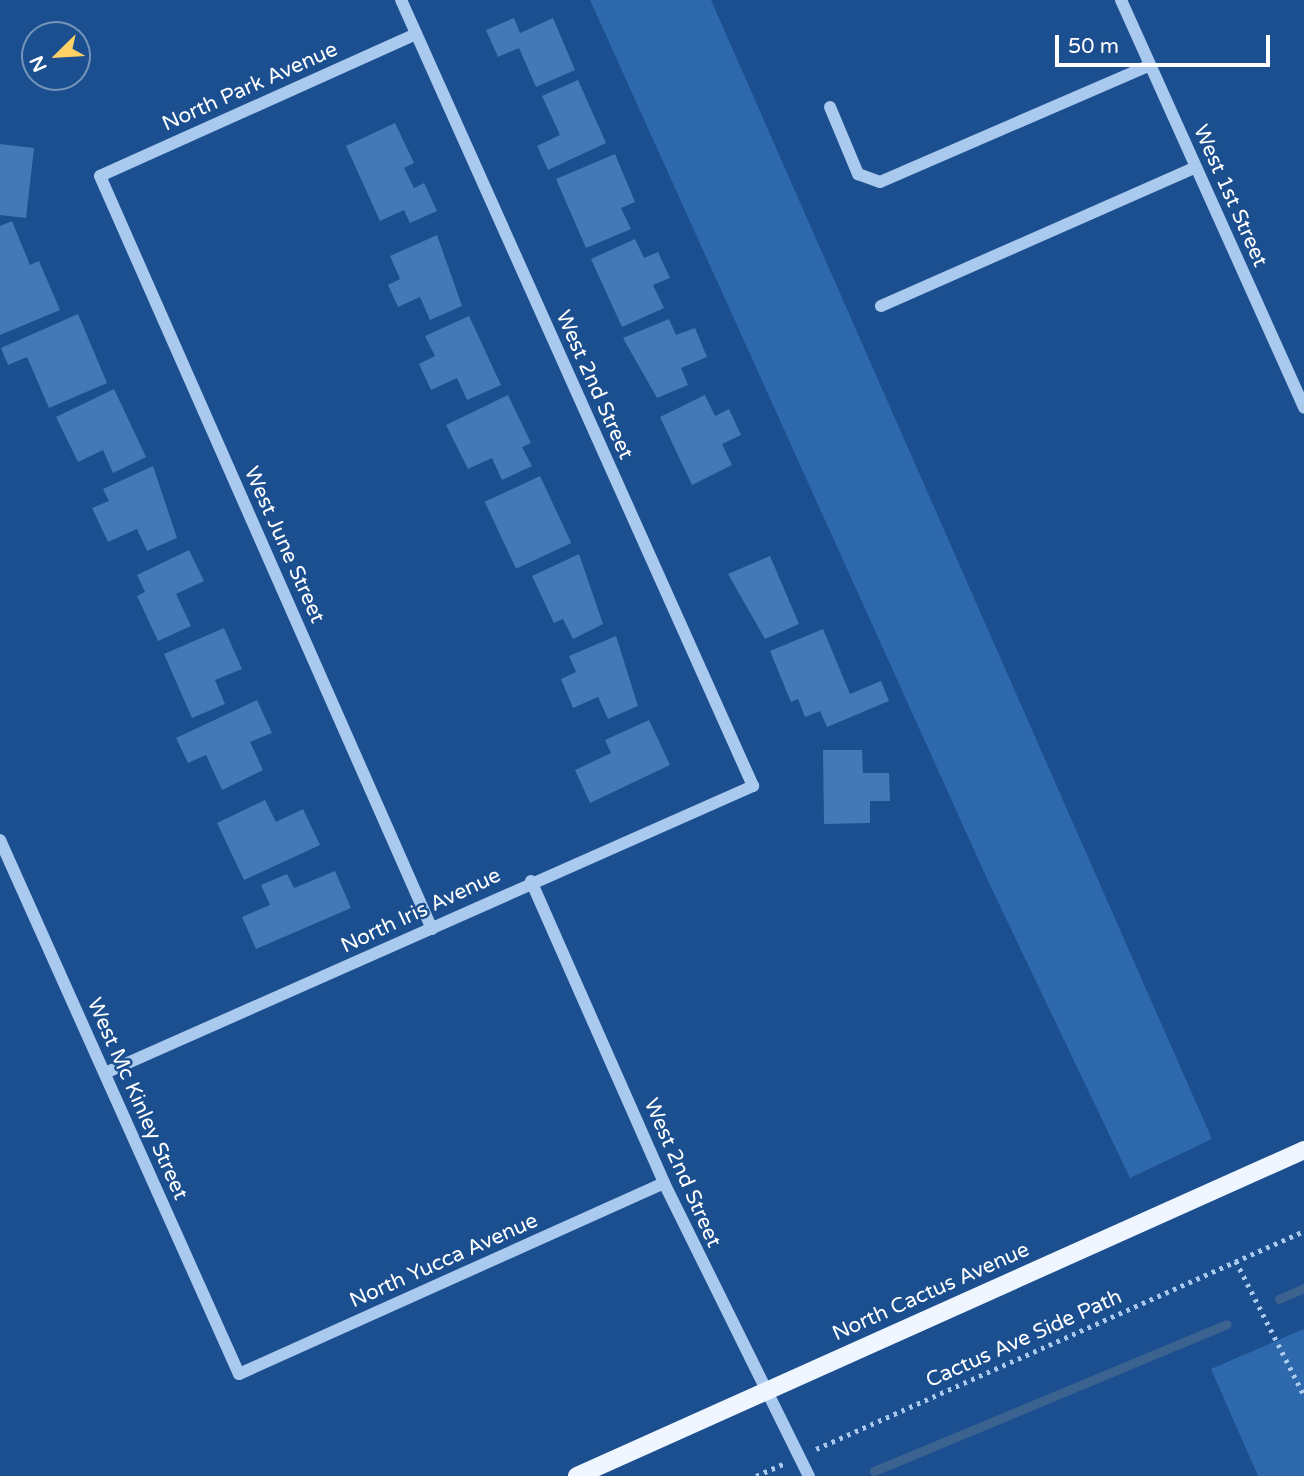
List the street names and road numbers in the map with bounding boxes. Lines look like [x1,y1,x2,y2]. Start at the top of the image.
street label: North Park Avenue [158,37,342,137]
street label: West 1st Street [1188,121,1272,271]
street label: West 2nd Street [550,307,638,463]
street label: West June Street [238,463,330,627]
street label: North Iris Avenue [337,863,505,959]
street label: West Mc Kinley Street [81,994,193,1204]
street label: West 2nd Street [638,1095,726,1251]
street label: North Yucca Avenue [346,1208,542,1314]
street label: North Cactus Avenue [829,1237,1033,1347]
street label: Cactus Ave Side Path [922,1284,1126,1394]

